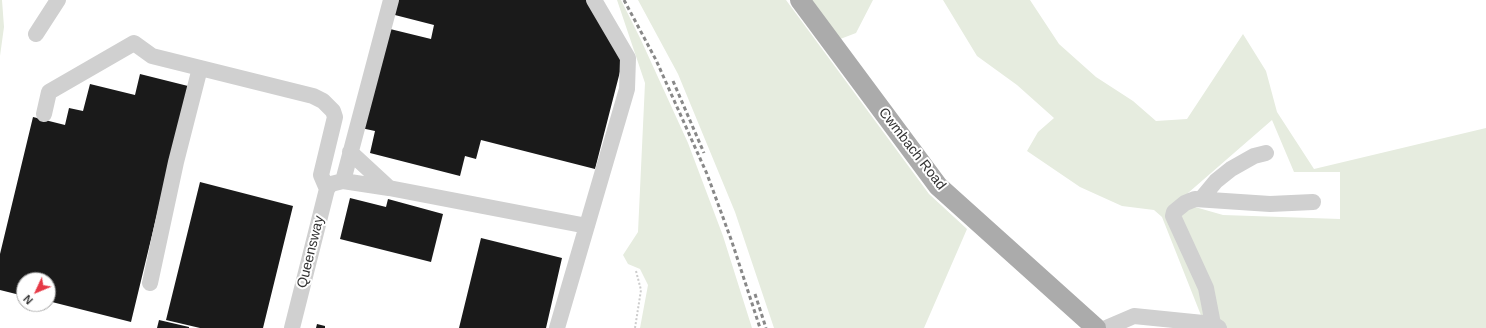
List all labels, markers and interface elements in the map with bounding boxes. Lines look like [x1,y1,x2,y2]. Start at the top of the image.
street label: Cwmbach Road [875,105,949,193]
street label: Queensway [294,214,328,290]
north arrow [16,272,56,312]
text: N [21,293,35,307]

